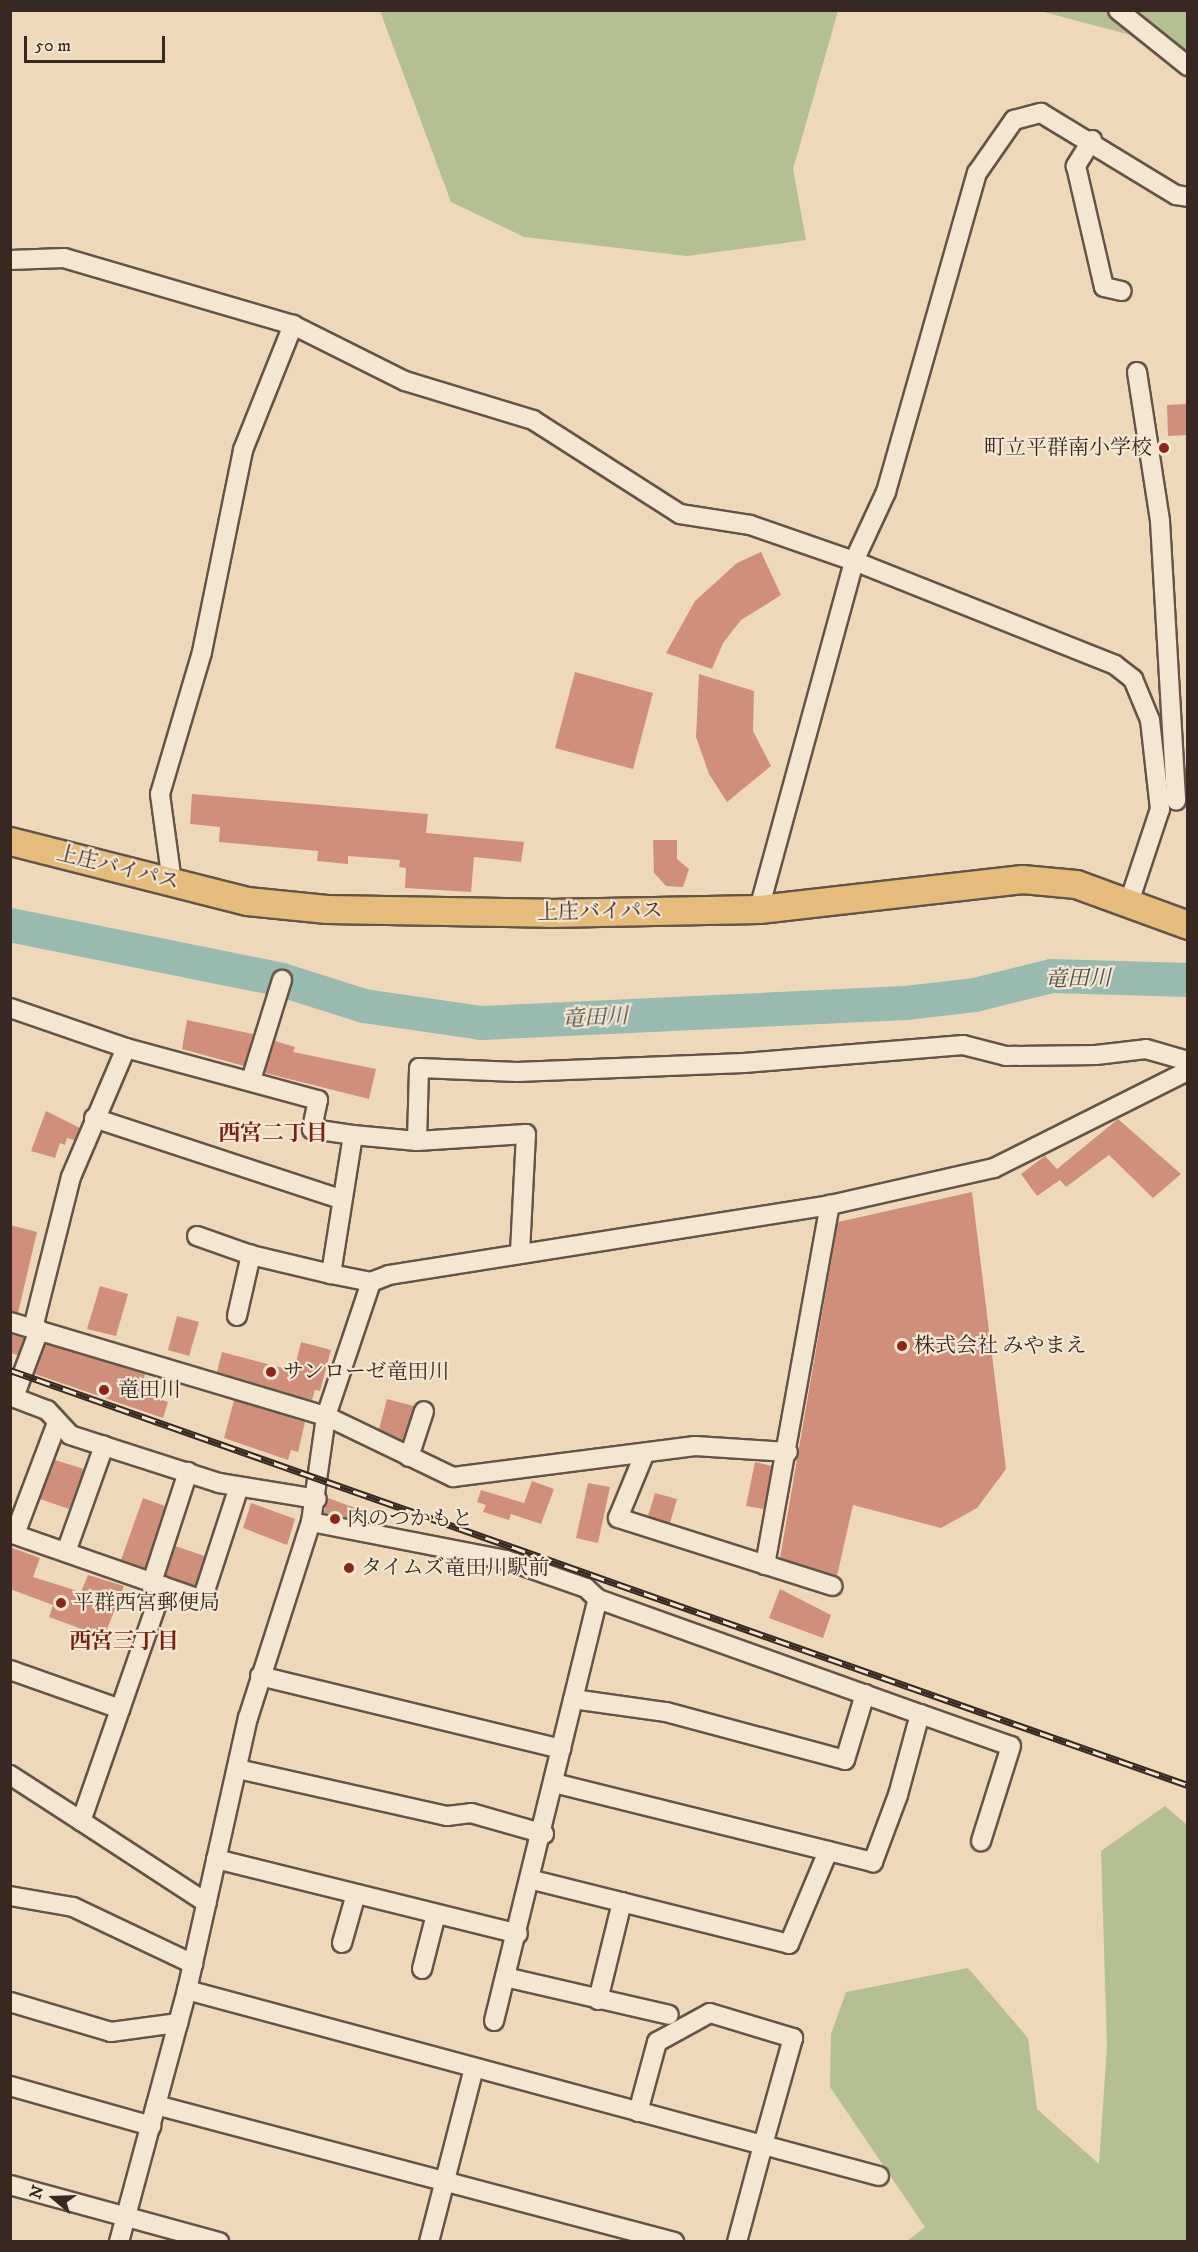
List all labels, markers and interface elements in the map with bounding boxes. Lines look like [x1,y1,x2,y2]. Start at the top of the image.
scale bar [27,24,168,62]
text: 50 m [35,35,71,57]
place label: 町立平群南小学校 [984,435,1152,461]
marker: 町立平群南小学校 [1157,441,1171,455]
street label: 上庄バイパス [54,841,182,895]
street label: 上庄バイパス [537,898,663,926]
water label: 竜田川 [1045,965,1111,993]
water label: 竜田川 [561,1003,629,1033]
district label: 西宮二丁目 [218,1121,328,1147]
place label: 株式会社 みやまえ [914,1333,1087,1359]
marker: 株式会社 みやまえ [895,1339,909,1353]
place label: サンローゼ竜田川 [283,1359,451,1385]
marker: サンローゼ竜田川 [264,1365,278,1379]
place label: 竜田川 [118,1377,181,1403]
marker: 竜田川 [95,1381,113,1399]
place label: 肉のつかもと [347,1506,473,1532]
marker: 肉のつかもと [328,1512,342,1526]
place label: タイムズ竜田川駅前 [361,1555,550,1581]
marker: タイムズ竜田川駅前 [342,1561,356,1575]
place label: 平群西宮郵便局 [73,1590,220,1616]
marker: 平群西宮郵便局 [54,1596,68,1610]
district label: 西宮三丁目 [69,1629,179,1655]
north arrow [24,2168,84,2228]
text: N [25,2183,49,2202]

